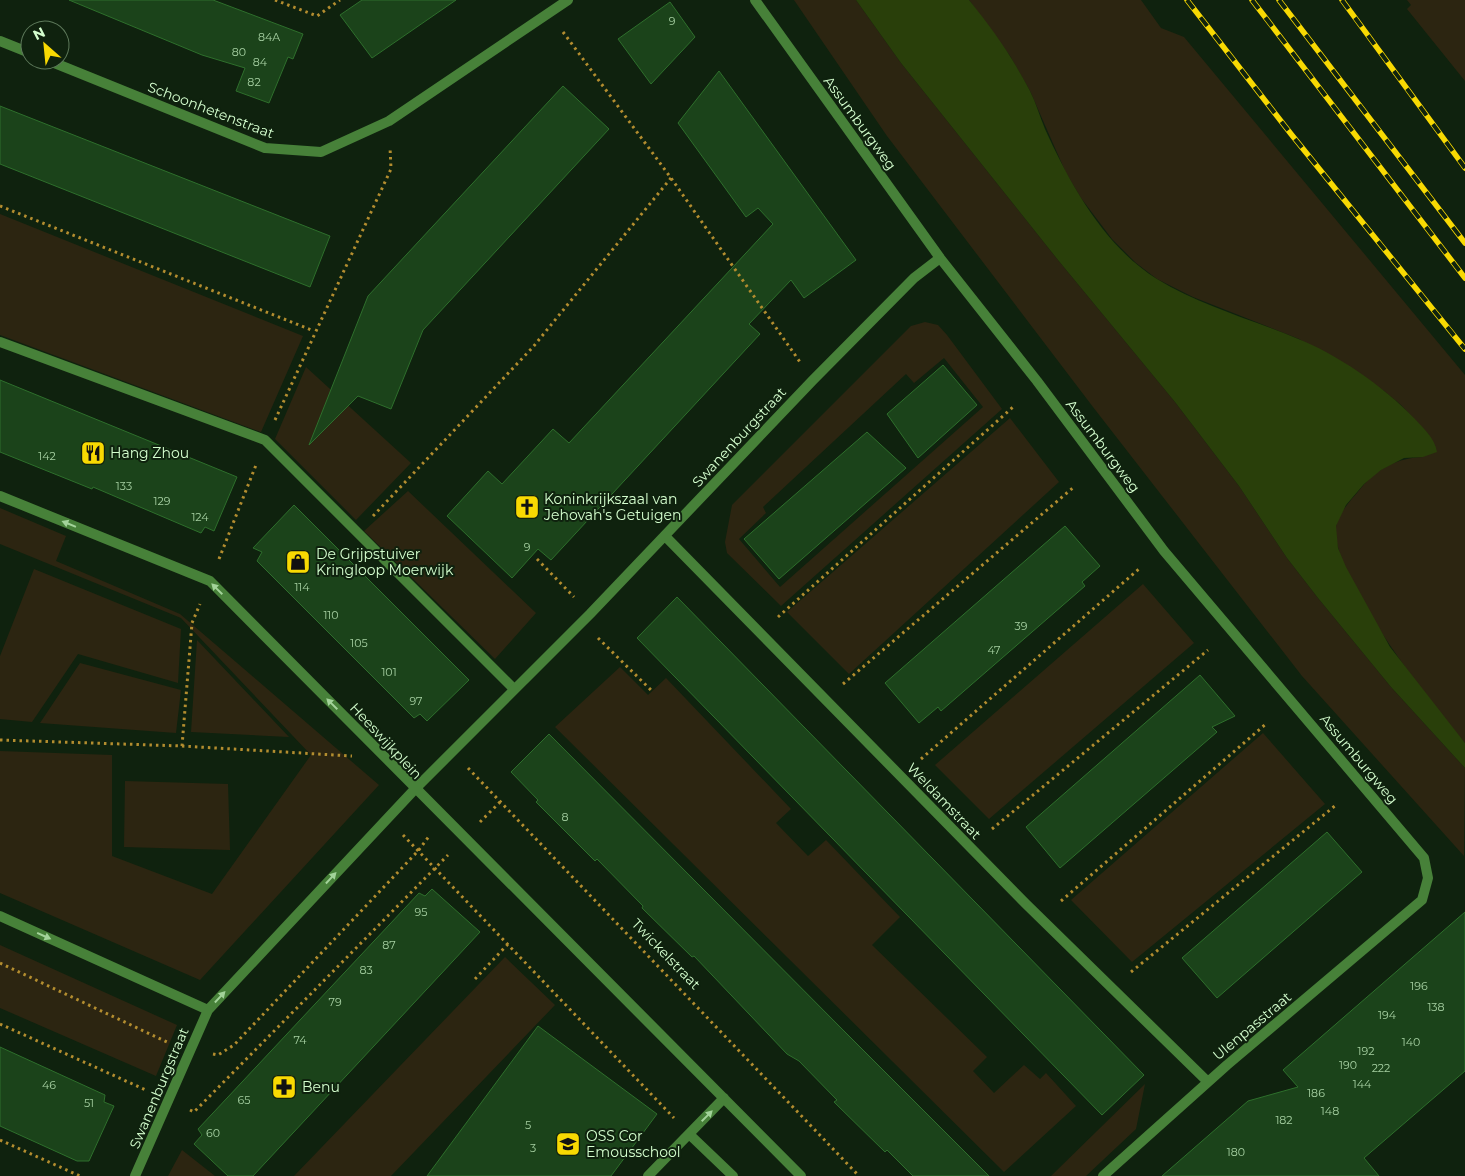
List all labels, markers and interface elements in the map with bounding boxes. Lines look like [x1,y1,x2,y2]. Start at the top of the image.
house number: 9 [669,14,676,28]
north arrow [20,20,70,70]
text: N [30,23,48,44]
house number: 84A [258,30,280,44]
house number: 80 [232,45,246,59]
house number: 84 [253,55,268,69]
street label: Assumburgweg [820,72,900,174]
house number: 82 [247,75,261,89]
street label: Schoonhetenstraat [145,78,277,143]
street label: Swanenburgstraat [688,383,790,491]
street label: Assumburgweg [1062,396,1144,496]
restaurant icon: Hang Zhou [80,440,106,466]
place label: Hang Zhou [110,444,189,462]
house number: 142 [38,449,56,463]
house number: 133 [116,479,132,493]
place label: Koninkrijkszaal van Jehovah's Getuigen [543,490,682,524]
house number: 129 [154,494,171,508]
church icon: Koninkrijkszaal van Jehovah's Getuigen [514,494,540,520]
house number: 124 [191,510,209,524]
one-way arrow [61,520,76,528]
house number: 9 [524,540,531,554]
place label: De Grijpstuiver Kringloop Moerwijk [316,545,454,579]
shop icon: De Grijpstuiver Kringloop Moerwijk [285,549,311,575]
house number: 114 [294,580,310,594]
one-way arrow [212,583,224,595]
house number: 110 [323,608,339,622]
house number: 39 [1015,619,1028,633]
house number: 105 [350,636,368,650]
house number: 47 [987,643,1001,657]
house number: 101 [381,665,397,679]
house number: 97 [409,694,423,708]
one-way arrow [326,698,338,710]
street label: Heeswijkplein [346,699,426,783]
street label: Assumburgweg [1316,710,1402,808]
street label: Weldamstraat [903,759,985,843]
house number: 8 [561,810,569,824]
one-way arrow [325,873,337,885]
house number: 95 [415,905,427,919]
street label: Twickelstraat [628,915,704,993]
one-way arrow [37,933,51,941]
house number: 87 [382,938,396,952]
house number: 83 [359,963,373,977]
house number: 196 [1410,979,1428,993]
street label: Ulenpasstraat [1209,988,1295,1064]
one-way arrow [214,992,226,1004]
house number: 79 [328,995,342,1009]
house number: 138 [1427,1000,1445,1014]
house number: 194 [1378,1008,1397,1022]
street label: Swanenburgstraat [125,1024,193,1151]
house number: 74 [293,1033,307,1047]
house number: 140 [1402,1035,1420,1049]
house number: 192 [1358,1044,1374,1058]
house number: 190 [1339,1058,1357,1072]
house number: 222 [1372,1061,1390,1075]
pharmacy icon: Benu [271,1074,297,1100]
house number: 144 [1353,1077,1372,1091]
house number: 46 [42,1078,56,1092]
place label: Benu [302,1078,340,1096]
house number: 186 [1307,1086,1325,1100]
house number: 65 [238,1093,250,1107]
house number: 51 [84,1096,94,1110]
house number: 148 [1321,1104,1339,1118]
one-way arrow [700,1111,712,1123]
house number: 182 [1275,1113,1293,1127]
house number: 5 [525,1118,531,1132]
house number: 60 [206,1126,220,1140]
place label: OSS Cor Emousschool [586,1127,681,1161]
school or university icon: OSS Cor Emousschool [555,1131,581,1157]
house number: 3 [530,1141,536,1155]
house number: 180 [1227,1145,1245,1159]

